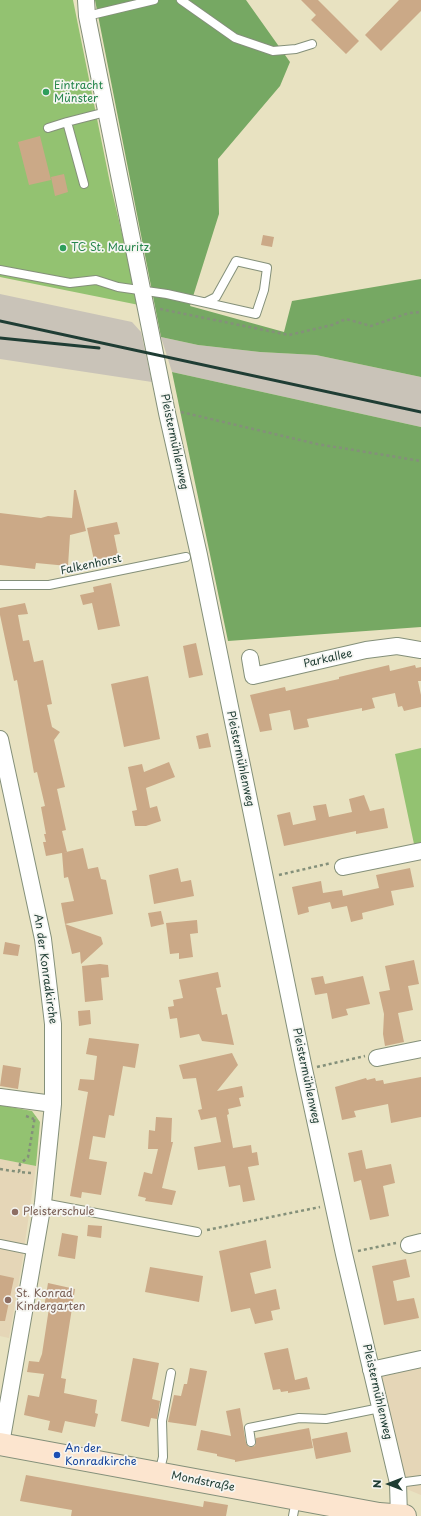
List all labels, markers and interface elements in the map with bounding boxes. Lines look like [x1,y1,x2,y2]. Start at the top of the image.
place label: Eintracht Münster [54,79,103,105]
marker: Eintracht Münster [41,87,51,97]
place label: TC St. Mauritz [71,241,149,255]
marker: TC St. Mauritz [58,243,68,253]
street label: Pleistermühlenweg [157,393,191,491]
street label: Falkenhorst [59,552,123,578]
street label: Parkallee [302,647,354,671]
street label: Pleistermühlenweg [223,710,257,808]
street label: An der Konradkirche [31,913,59,1025]
street label: Pleistermühlenweg [289,1027,323,1125]
place label: Pleisterschule [23,1205,94,1219]
marker: Pleisterschule [10,1207,20,1217]
place label: St. Konrad Kindergarten [16,1287,85,1313]
marker: St. Konrad Kindergarten [3,1295,13,1305]
street label: Pleistermühlenweg [360,1343,394,1441]
place label: An der Konradkirche [65,1442,137,1468]
marker: An der Konradkirche [52,1450,62,1460]
north arrow [369,1464,409,1504]
street label: Mondstraße [170,1469,236,1495]
text: N [368,1480,385,1488]

